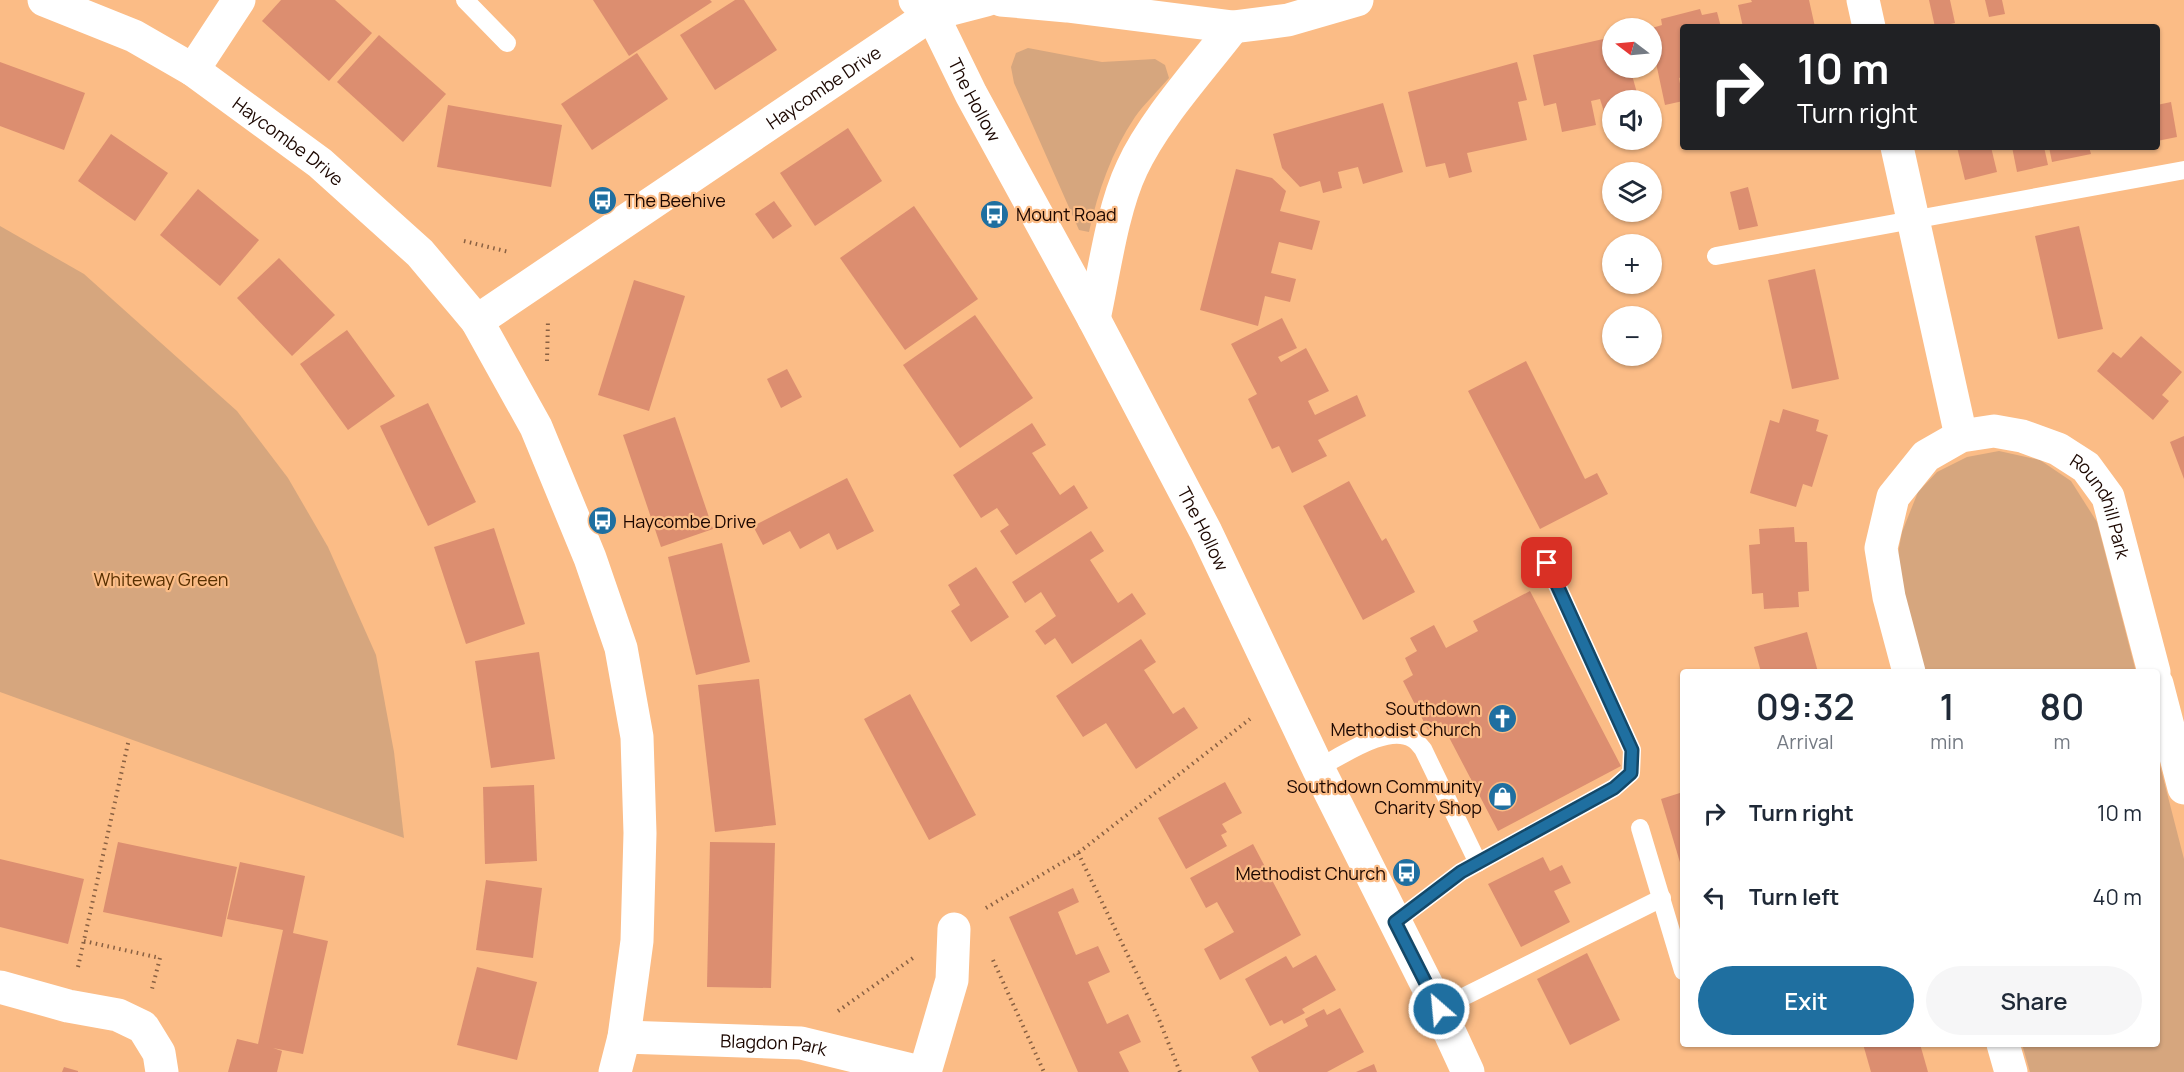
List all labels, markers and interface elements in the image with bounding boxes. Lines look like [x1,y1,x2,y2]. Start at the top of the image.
north arrow [1602,18,1662,78]
map controls [1602,18,1662,366]
text: 10 m [1797,39,1889,97]
street label: Haycombe Drive [761,40,886,134]
icon: right [1698,48,1776,126]
street label: The Hollow [943,54,1007,146]
button: sound [1602,90,1662,150]
street label: Haycombe Drive [228,91,349,191]
text: Turn right [1797,94,1918,131]
button: layers [1602,162,1662,222]
bus stop icon: The Beehive [587,184,619,216]
place label: The Beehive [624,188,726,212]
bus stop icon: Mount Road [979,198,1011,230]
place label: Mount Road [1016,202,1117,226]
button: + [1602,234,1662,294]
button: − [1602,306,1662,366]
street label: Roundhill Park [2066,448,2136,562]
street label: The Hollow [1172,482,1235,575]
bus stop icon: Haycombe Drive [586,505,618,537]
place label: Haycombe Drive [623,509,756,533]
pin [1521,537,1572,588]
icon: arrive [1530,546,1563,579]
park label: Whiteway Green [93,567,229,591]
text: 09:32 [1756,682,1855,731]
text: 1 [1940,682,1955,731]
text: 80 [2040,682,2084,731]
place label: Southdown Methodist Church [1330,696,1481,741]
church icon: Southdown Methodist Church [1486,702,1518,734]
text: Arrival [1777,728,1834,755]
text: min [1930,728,1964,755]
text: m [2053,728,2070,755]
place label: Southdown Community Charity Shop [1287,774,1482,819]
shop icon: Southdown Community Charity Shop [1487,780,1519,812]
icon: right [1698,797,1731,830]
text: Turn right [1749,798,1854,828]
text: 10 m [2097,798,2142,828]
bus stop icon: Methodist Church [1391,857,1423,889]
place label: Methodist Church [1235,861,1386,885]
icon: left [1698,881,1731,914]
text: Turn left [1749,882,1839,912]
text: 40 m [2093,882,2142,912]
button: Exit [1698,966,1914,1035]
button: Share [1926,966,2142,1035]
position arrow [1407,977,1471,1041]
street label: Blagdon Park [720,1028,831,1061]

